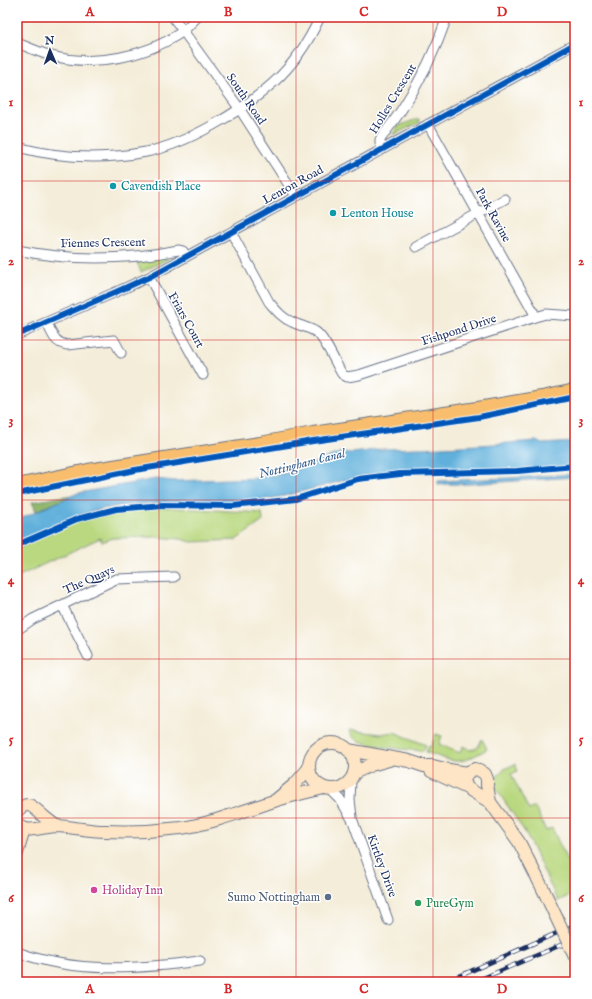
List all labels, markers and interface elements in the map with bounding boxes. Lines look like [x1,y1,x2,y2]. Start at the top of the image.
text: A [85,4,96,21]
text: B [224,4,233,21]
text: C [359,4,369,21]
text: D [497,4,508,21]
north arrow [30,30,70,70]
text: N [44,34,55,48]
street label: Holles Crescent [366,61,420,137]
street label: South Road [223,71,269,128]
text: 1 [9,94,14,111]
text: 1 [579,94,584,111]
street label: Lenton Road [260,162,327,208]
place label: Cavendish Place [121,179,201,194]
marker: Cavendish Place [108,181,118,191]
street label: Park Ravine [472,185,514,245]
place label: Lenton House [341,206,414,221]
marker: Lenton House [328,208,338,218]
street label: Fiennes Crescent [60,235,146,251]
text: 2 [8,253,14,270]
text: 2 [578,253,584,270]
street label: Friars Court [165,290,207,350]
street label: Fishpond Drive [420,311,499,350]
text: 3 [9,412,14,429]
text: 3 [579,412,584,429]
water label: Nottingham Canal [257,445,348,484]
street label: The Quays [61,562,117,598]
text: 4 [8,572,15,589]
text: 4 [578,572,585,589]
text: 5 [9,731,14,748]
text: 5 [579,731,584,748]
street label: Kirtley Drive [364,833,400,900]
place label: Holiday Inn [102,883,164,898]
marker: Holiday Inn [89,885,99,895]
text: 6 [8,890,14,907]
place label: Sumo Nottingham [228,890,320,905]
text: 6 [578,890,584,907]
marker: Sumo Nottingham [323,892,333,902]
place label: PureGym [426,896,474,911]
marker: PureGym [413,898,423,908]
text: A [85,981,96,998]
text: B [224,981,233,998]
text: C [359,981,369,998]
text: D [497,981,508,998]

